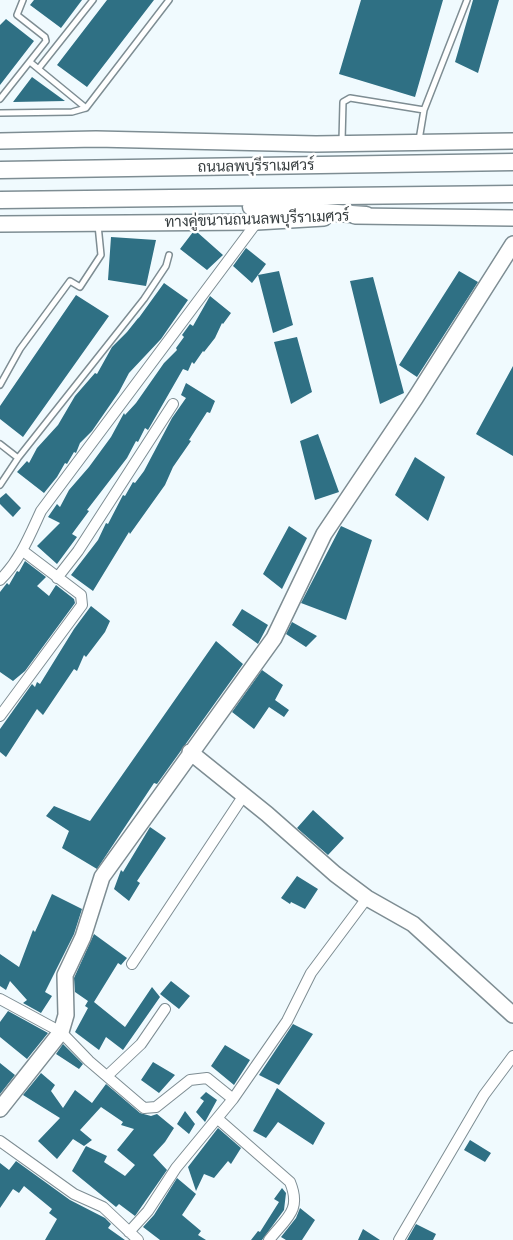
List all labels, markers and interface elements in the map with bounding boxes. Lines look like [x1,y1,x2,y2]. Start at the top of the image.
street label: ถนนลพบุรีราเมศวร์ [198,156,314,176]
street label: ทางคู่ขนานถนนลพบุรีราเมศวร์ [164,207,350,231]

